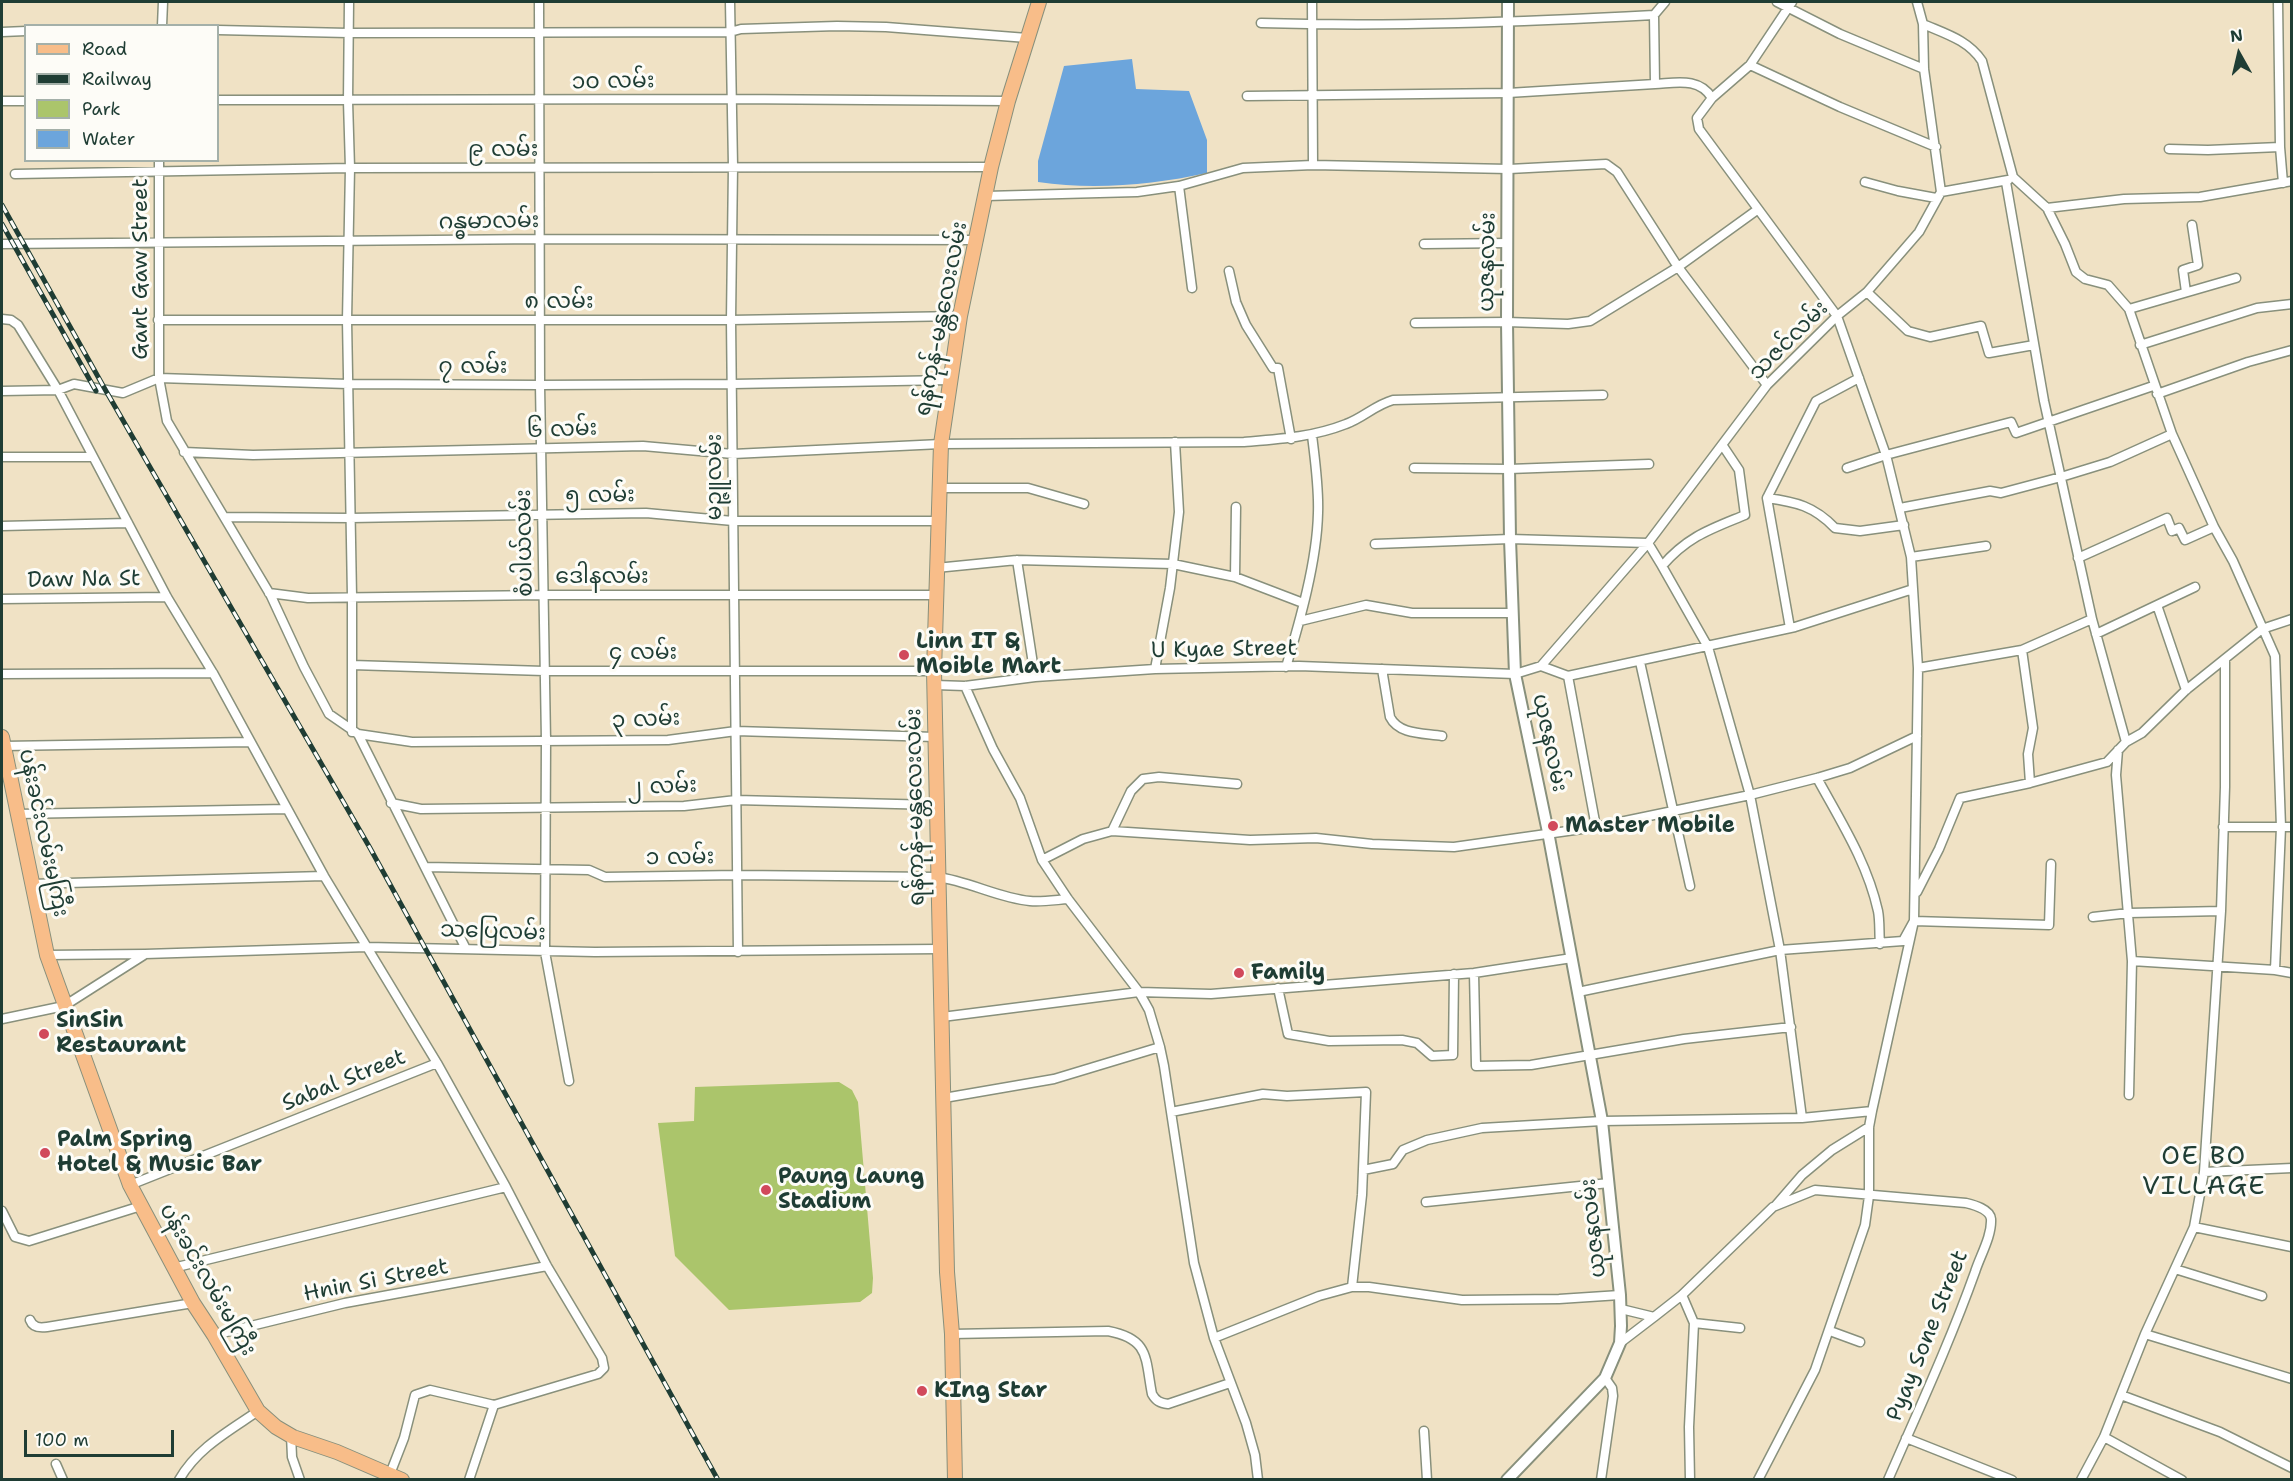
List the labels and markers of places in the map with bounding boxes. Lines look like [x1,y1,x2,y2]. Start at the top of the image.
place label: Linn IT & Moible Mart [916,629,1061,680]
marker: Linn IT & Moible Mart [897,648,911,662]
place label: Master Mobile [1565,813,1735,839]
marker: Master Mobile [1546,819,1560,833]
place label: Family [1251,960,1325,986]
marker: Family [1232,966,1246,980]
place label: SinSin Restaurant [56,1008,186,1060]
marker: SinSin Restaurant [37,1027,51,1041]
place label: Palm Spring Hotel & Music Bar [57,1127,262,1178]
marker: Palm Spring Hotel & Music Bar [38,1146,52,1160]
place label: Paung Laung Stadium [778,1164,924,1216]
marker: Paung Laung Stadium [759,1183,773,1197]
place label: KIng Star [934,1378,1047,1404]
marker: KIng Star [915,1384,929,1398]

